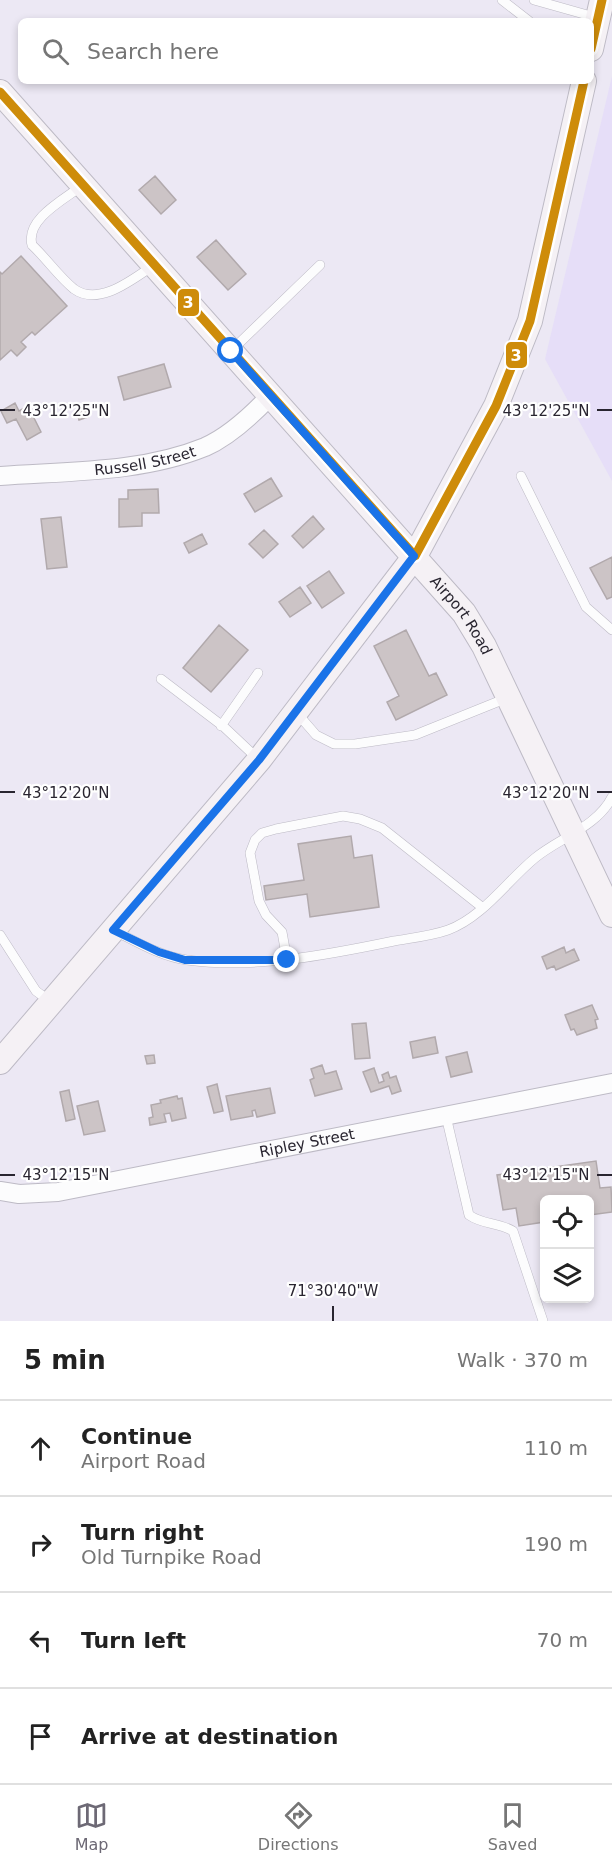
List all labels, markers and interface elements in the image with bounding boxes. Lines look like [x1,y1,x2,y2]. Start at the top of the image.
search box [18,18,594,84]
icon: search [39,35,72,68]
text: Search here [87,39,219,64]
line badge: 3 [177,288,200,317]
text: 3 [182,293,194,312]
route start [217,337,243,363]
line badge: 3 [505,341,528,369]
text: 3 [510,346,522,365]
text: 43°12'25"N [22,402,110,420]
text: 43°12'25"N [502,402,590,420]
street label: Russell Street [94,442,198,479]
street label: Airport Road [426,572,496,658]
text: 43°12'20"N [22,784,110,802]
text: 43°12'20"N [502,784,590,802]
route end [273,946,299,972]
street label: Ripley Street [258,1125,356,1161]
text: 43°12'15"N [22,1166,110,1184]
text: 43°12'15"N [502,1166,590,1184]
map controls [540,1195,594,1303]
button: locate [540,1195,594,1249]
button: layers [540,1249,594,1303]
text: 71°30'40"W [288,1282,378,1300]
text: 5 min [24,1345,106,1375]
text: Walk · 370 m [457,1348,588,1372]
text: Continue [81,1424,192,1449]
icon: ahead [24,1432,57,1465]
text: 110 m [524,1436,588,1460]
text: Airport Road [81,1449,206,1473]
text: Turn right [81,1520,204,1545]
icon: right [24,1528,57,1561]
text: 190 m [524,1532,588,1556]
text: Old Turnpike Road [81,1545,262,1569]
icon: left [24,1624,57,1657]
text: Turn left [81,1628,186,1653]
text: 70 m [537,1628,588,1652]
icon: arrive [24,1720,57,1753]
text: Arrive at destination [81,1724,338,1749]
tab: Map [75,1799,108,1854]
tab: Directions [258,1799,338,1854]
tab: Saved [488,1799,537,1854]

